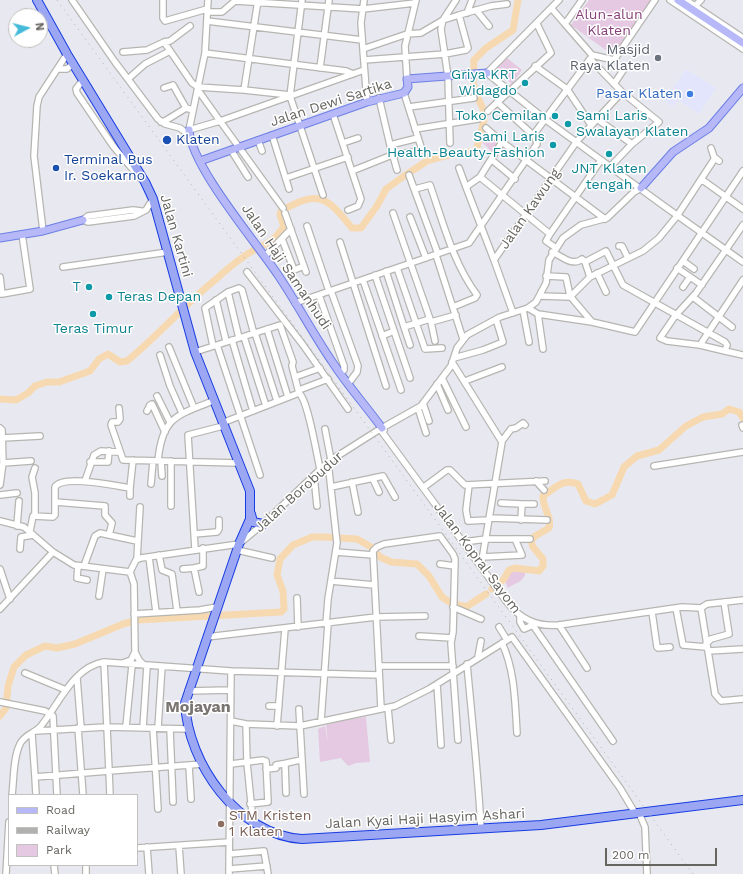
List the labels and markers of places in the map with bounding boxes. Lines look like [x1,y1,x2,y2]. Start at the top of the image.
place label: Masjid Raya Klaten [570,42,650,74]
marker: Masjid Raya Klaten [653,53,663,63]
place label: Griya KRT Widagdo [451,67,517,100]
marker: Griya KRT Widagdo [520,78,530,88]
place label: Pasar Klaten [596,86,682,102]
marker: Pasar Klaten [685,89,695,99]
place label: Toko Cemilan [455,108,547,124]
place label: Sami Laris Swalayan Klaten [576,108,688,140]
marker: Toko Cemilan [550,111,560,121]
marker: Sami Laris Swalayan Klaten [563,119,573,129]
place label: Sami Laris Health-Beauty-Fashion [387,129,545,162]
place label: Klaten [176,132,220,148]
marker: Klaten [161,134,173,146]
marker: Sami Laris Health-Beauty-Fashion [548,140,558,150]
marker: JNT Klaten tengah [604,149,614,159]
place label: Terminal Bus Ir. Soekarno [64,152,153,184]
place label: JNT Klaten tengah [571,161,647,194]
marker: Terminal Bus Ir. Soekarno [51,163,61,173]
place label: T [73,279,81,295]
marker: T [84,282,94,292]
place label: Teras Depan [117,289,201,305]
marker: Teras Depan [104,292,114,302]
marker: Teras Timur [88,309,98,319]
place label: Teras Timur [53,321,133,337]
place label: STM Kristen 1 Klaten [229,808,311,840]
marker: STM Kristen 1 Klaten [216,819,226,829]

